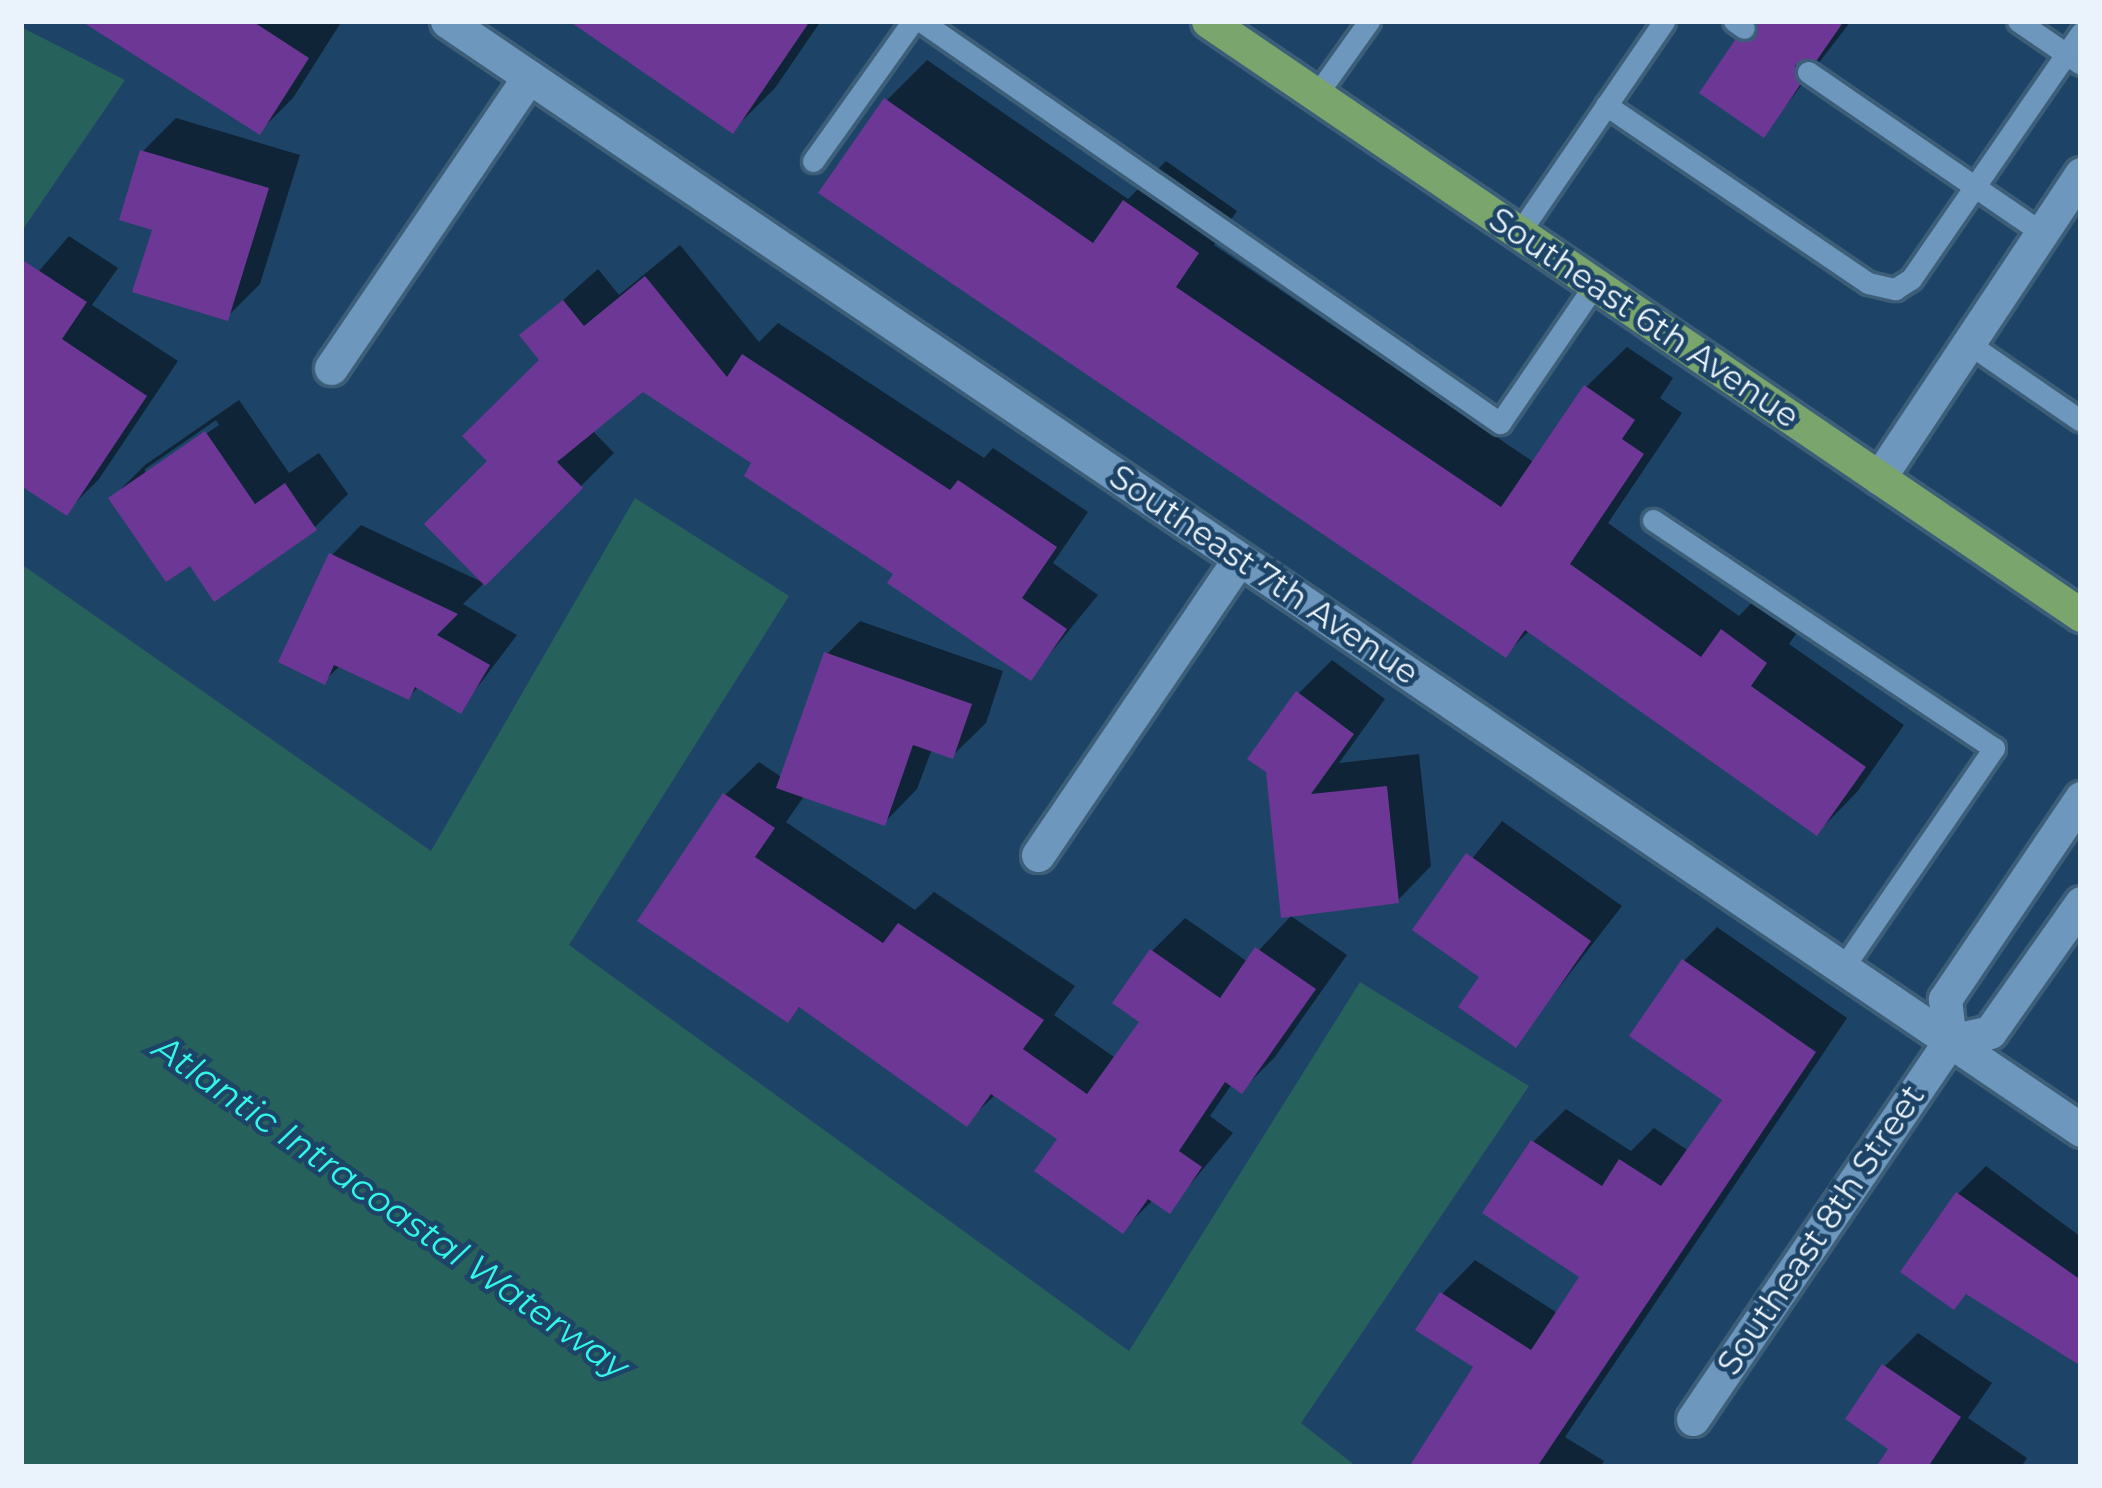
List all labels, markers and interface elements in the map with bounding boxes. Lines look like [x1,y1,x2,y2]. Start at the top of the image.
street label: Southeast 6th Avenue [1482,200,1806,436]
street label: Southeast 7th Avenue [1102,457,1426,693]
water label: Atlantic Intracoastal Waterway [145,1026,637,1388]
street label: Southeast 8th Street [1709,1078,1933,1382]

